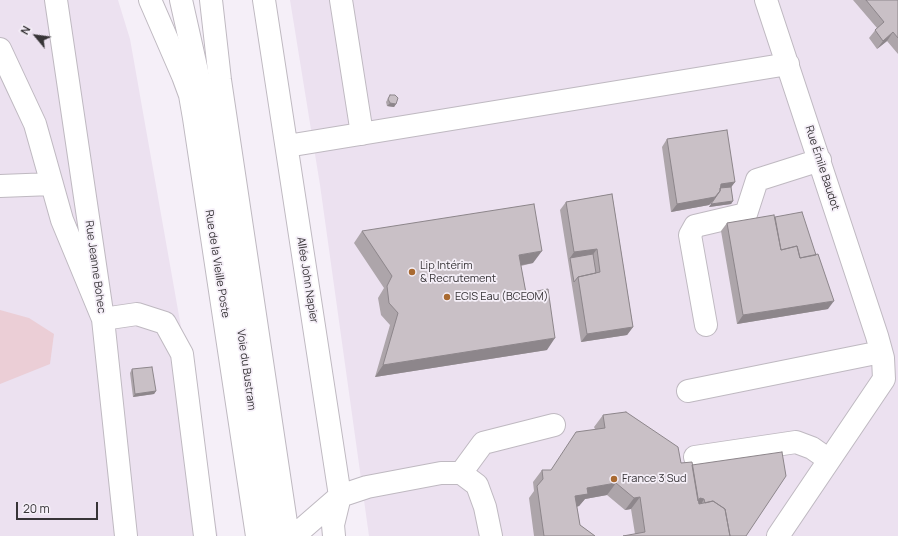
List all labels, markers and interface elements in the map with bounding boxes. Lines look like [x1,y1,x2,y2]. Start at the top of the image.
north arrow [16,16,56,56]
text: N [17,23,34,37]
street label: Rue Émile Baudot [802,124,842,212]
street label: Rue de la Vieille Poste [202,209,232,319]
street label: Rue Jeanne Bohec [82,220,108,314]
street label: Allée John Napier [294,236,320,324]
place label: Lip Intérim & Recrutement [420,259,496,285]
marker: Lip Intérim & Recrutement [407,267,417,277]
place label: EGIS Eau (BCEOM) [455,290,548,304]
marker: EGIS Eau (BCEOM) [442,292,452,302]
street label: Voie du Bustram [234,329,258,411]
place label: France 3 Sud [622,472,687,486]
marker: France 3 Sud [609,474,619,484]
scale bar [18,494,100,520]
text: 20 m [23,500,50,517]

